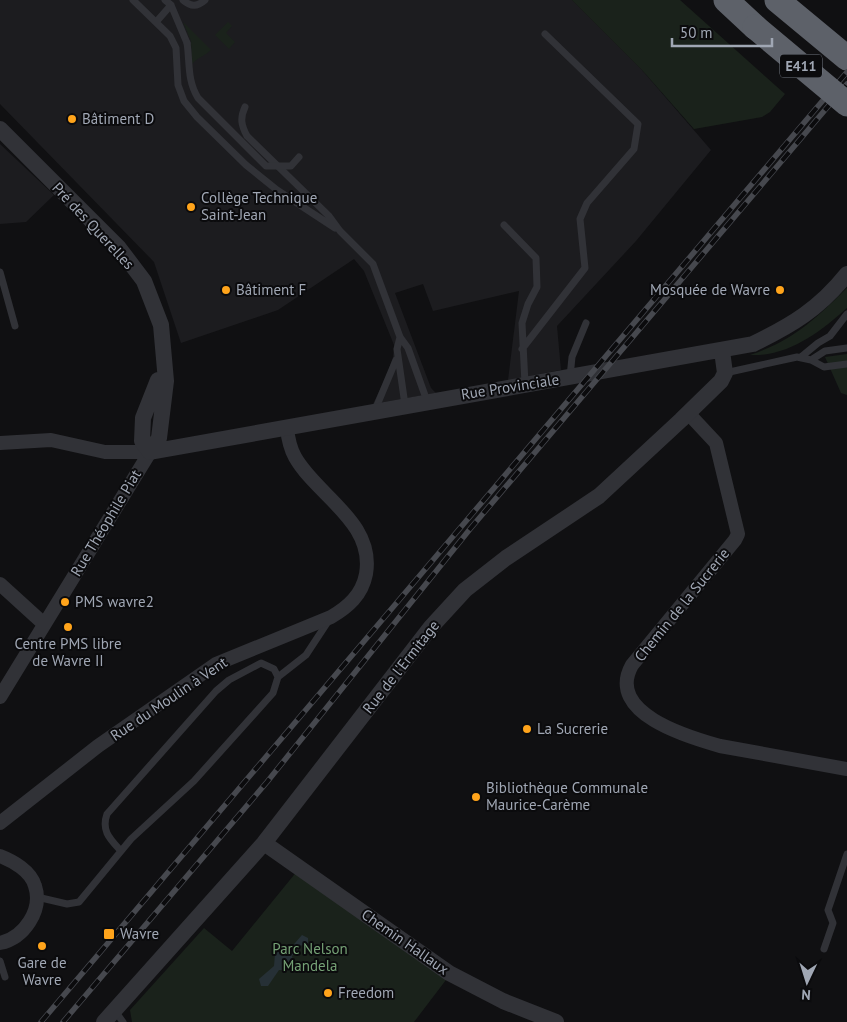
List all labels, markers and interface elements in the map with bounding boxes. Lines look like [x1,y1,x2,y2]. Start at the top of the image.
scale bar [672,15,772,47]
text: 50 m [680,23,713,42]
road number: E411 [780,54,822,78]
place label: Bâtiment D [82,109,154,128]
marker: Bâtiment D [66,113,78,125]
street label: Pré des Querelles [48,178,139,273]
place label: Collège Technique Saint-Jean [201,188,317,224]
marker: Collège Technique Saint-Jean [185,201,197,213]
place label: Bâtiment F [236,280,306,299]
place label: Mosquée de Wavre [650,280,770,299]
marker: Bâtiment F [220,284,232,296]
marker: Mosquée de Wavre [774,284,786,296]
street label: Rue Provinciale [460,369,560,404]
street label: Rue Théophile Piat [66,466,145,580]
street label: Chemin de la Sucrerie [630,544,733,665]
place label: PMS wavre2 [75,592,154,611]
marker: PMS wavre2 [59,596,71,608]
street label: Rue de l'Ermitage [358,616,443,717]
marker: Centre PMS libre de Wavre II [62,621,74,633]
place label: Centre PMS libre de Wavre II [14,634,122,670]
street label: Rue du Moulin à Vent [107,652,231,745]
place label: La Sucrerie [537,719,608,738]
marker: La Sucrerie [521,723,533,735]
place label: Bibliothèque Communale Maurice-Carème [486,778,648,814]
marker: Bibliothèque Communale Maurice-Carème [470,791,482,803]
street label: Chemin Hallaux [358,904,453,979]
place label: Wavre [120,924,159,943]
marker: Wavre [102,927,116,941]
park label: Parc Nelson Mandela [272,939,348,975]
marker: Gare de Wavre [36,940,48,952]
place label: Gare de Wavre [17,953,67,989]
north arrow [782,957,832,1007]
place label: Freedom [338,983,394,1002]
text: N [801,986,811,1004]
marker: Freedom [322,987,334,999]

